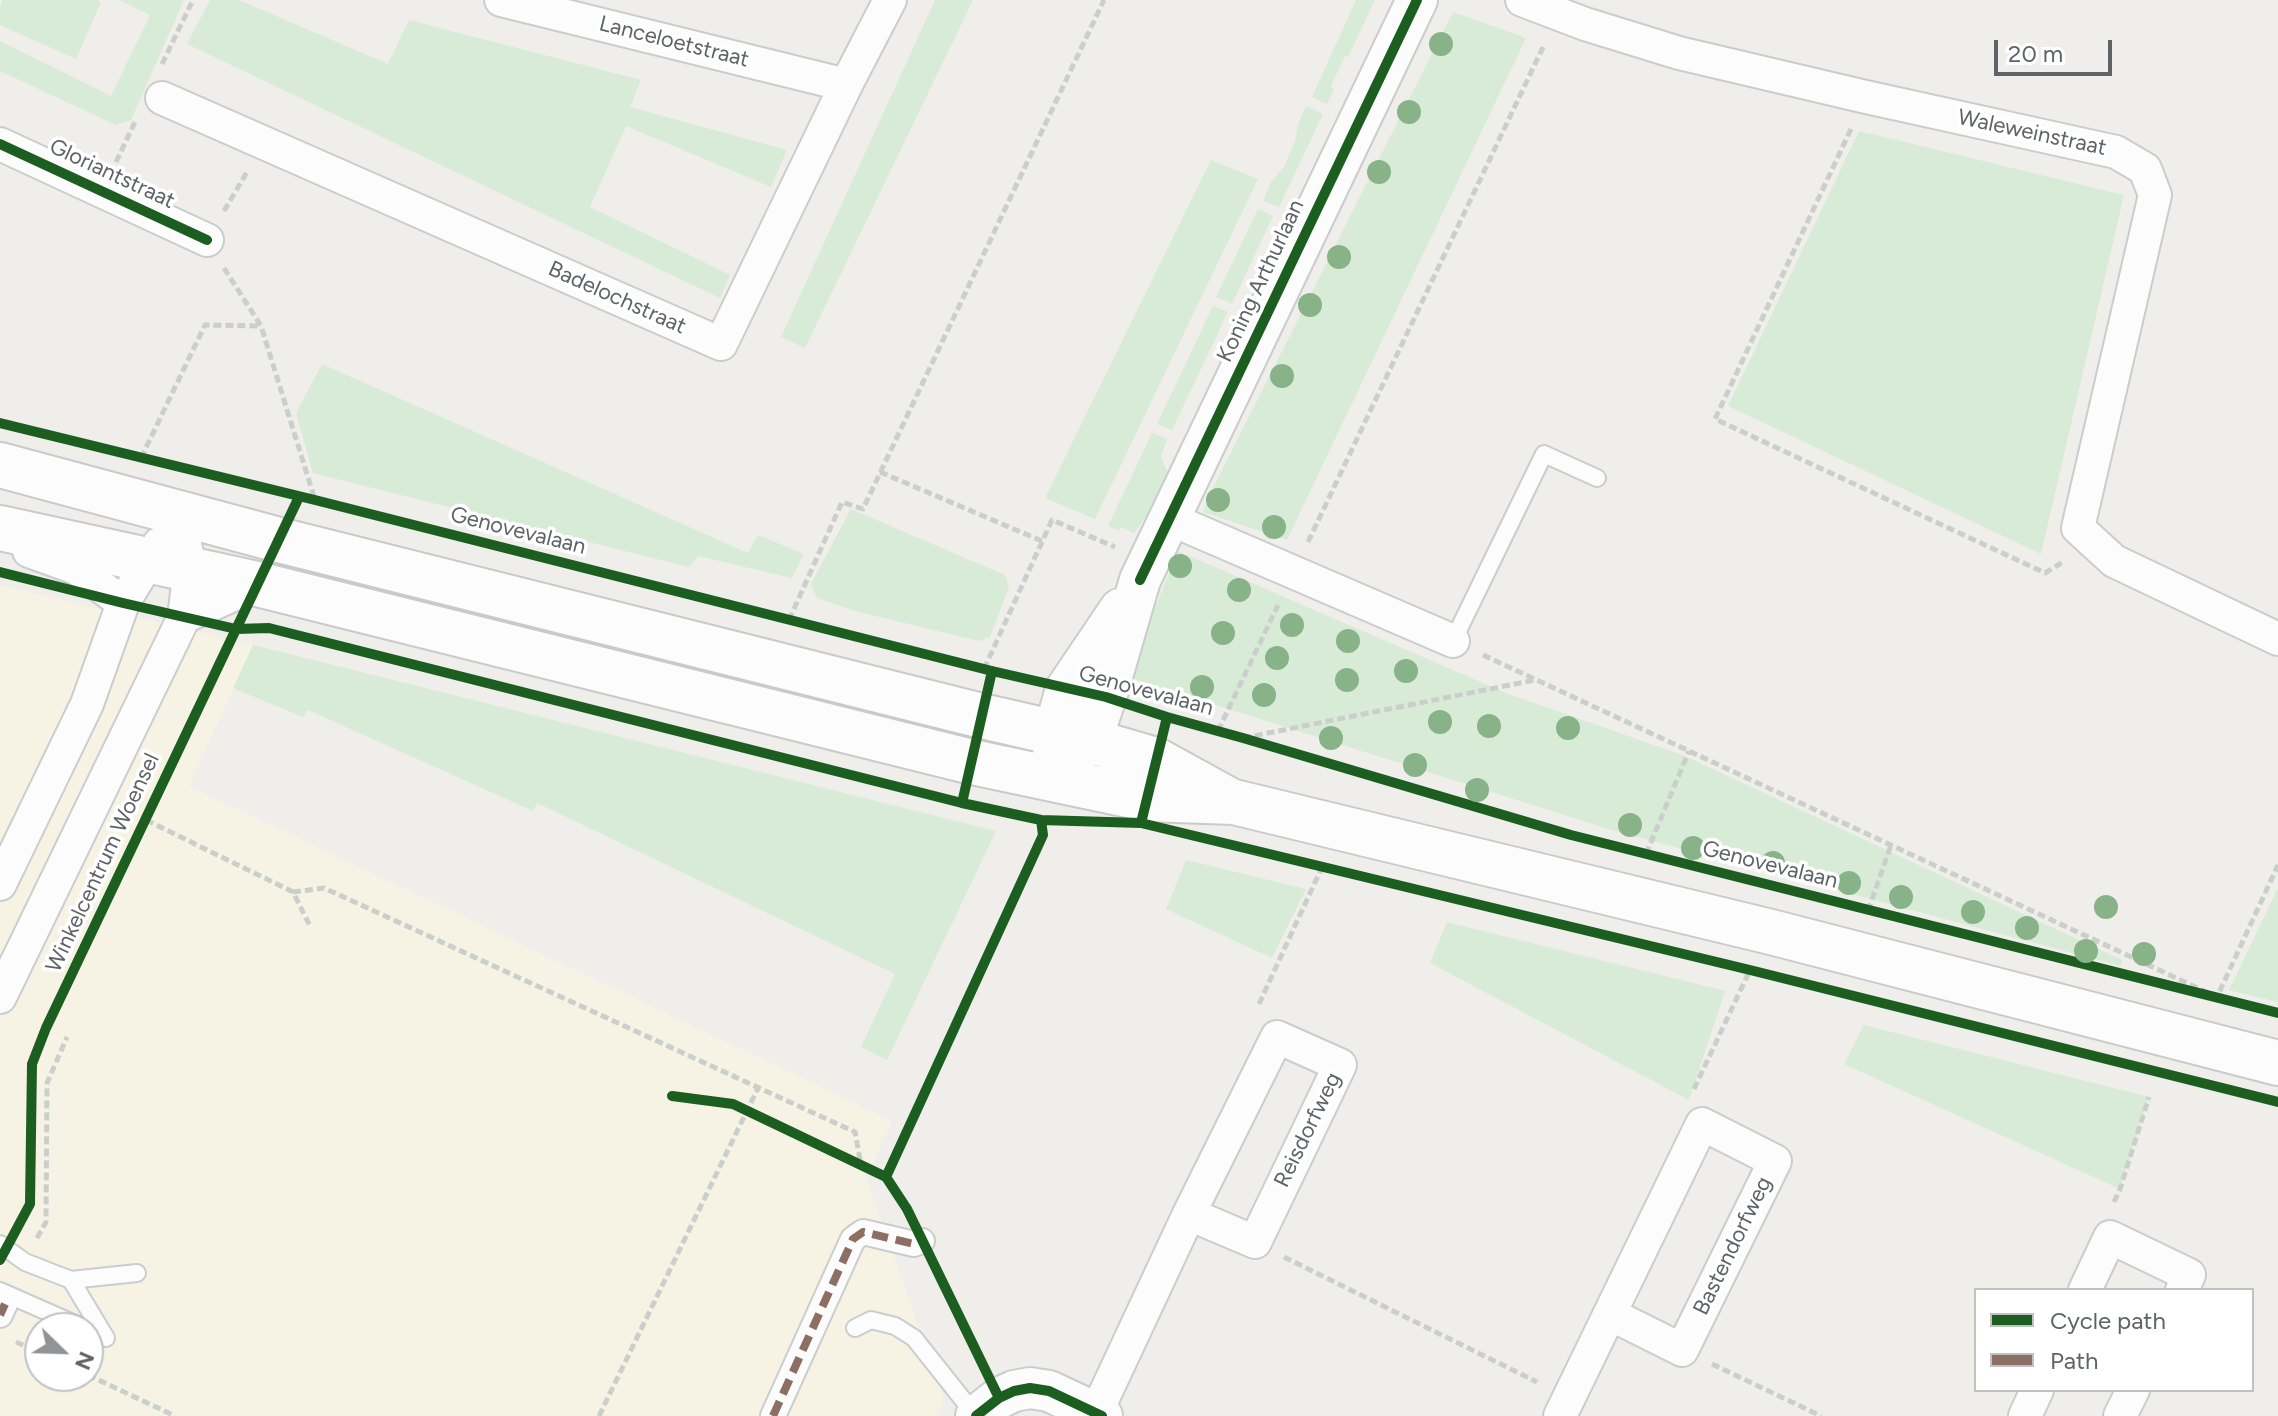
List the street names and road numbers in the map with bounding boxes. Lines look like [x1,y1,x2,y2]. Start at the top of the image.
street label: Lanceloetstraat [596,11,752,73]
street label: Waleweinstraat [1955,104,2109,162]
street label: Gloriantstraat [45,133,179,215]
street label: Koning Arthurlaan [1212,196,1310,366]
street label: Badelochstraat [544,256,690,340]
street label: Genovevalaan [448,501,588,561]
street label: Genovevalaan [1076,660,1216,722]
street label: Winkelcentrum Woensel [41,749,165,977]
street label: Genovevalaan [1700,835,1840,895]
street label: Reisdorfweg [1269,1068,1347,1192]
street label: Bastendorfweg [1688,1173,1778,1319]

